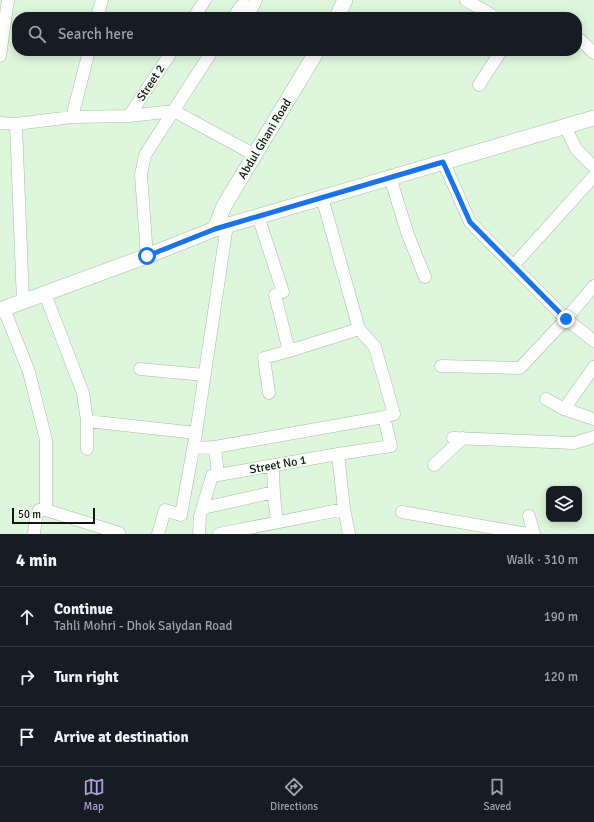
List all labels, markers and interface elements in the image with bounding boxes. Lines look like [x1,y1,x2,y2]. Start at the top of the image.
search box [12,12,582,56]
icon: search [26,23,48,45]
text: Search here [58,25,134,43]
street label: Street 2 [134,62,168,104]
street label: Abdul Ghani Road [235,96,295,182]
route start [138,247,156,265]
route end [557,310,575,328]
street label: Street No 1 [248,453,308,477]
map controls [546,486,582,522]
button: layers [546,486,582,522]
scale bar [12,506,95,525]
text: 50 m [18,508,41,521]
text: 4 min [16,550,57,571]
text: Walk · 310 m [507,552,578,568]
text: Continue [54,600,113,618]
icon: ahead [16,606,38,628]
text: 190 m [544,609,578,625]
text: Tahli Mohri - Dhok Saiydan Road [54,618,233,634]
icon: right [16,666,38,688]
text: Turn right [54,668,119,686]
text: 120 m [544,669,578,685]
icon: arrive [16,726,38,748]
text: Arrive at destination [54,728,189,746]
tab: Map [83,776,105,813]
tab: Directions [270,776,318,813]
tab: Saved [484,776,511,813]

